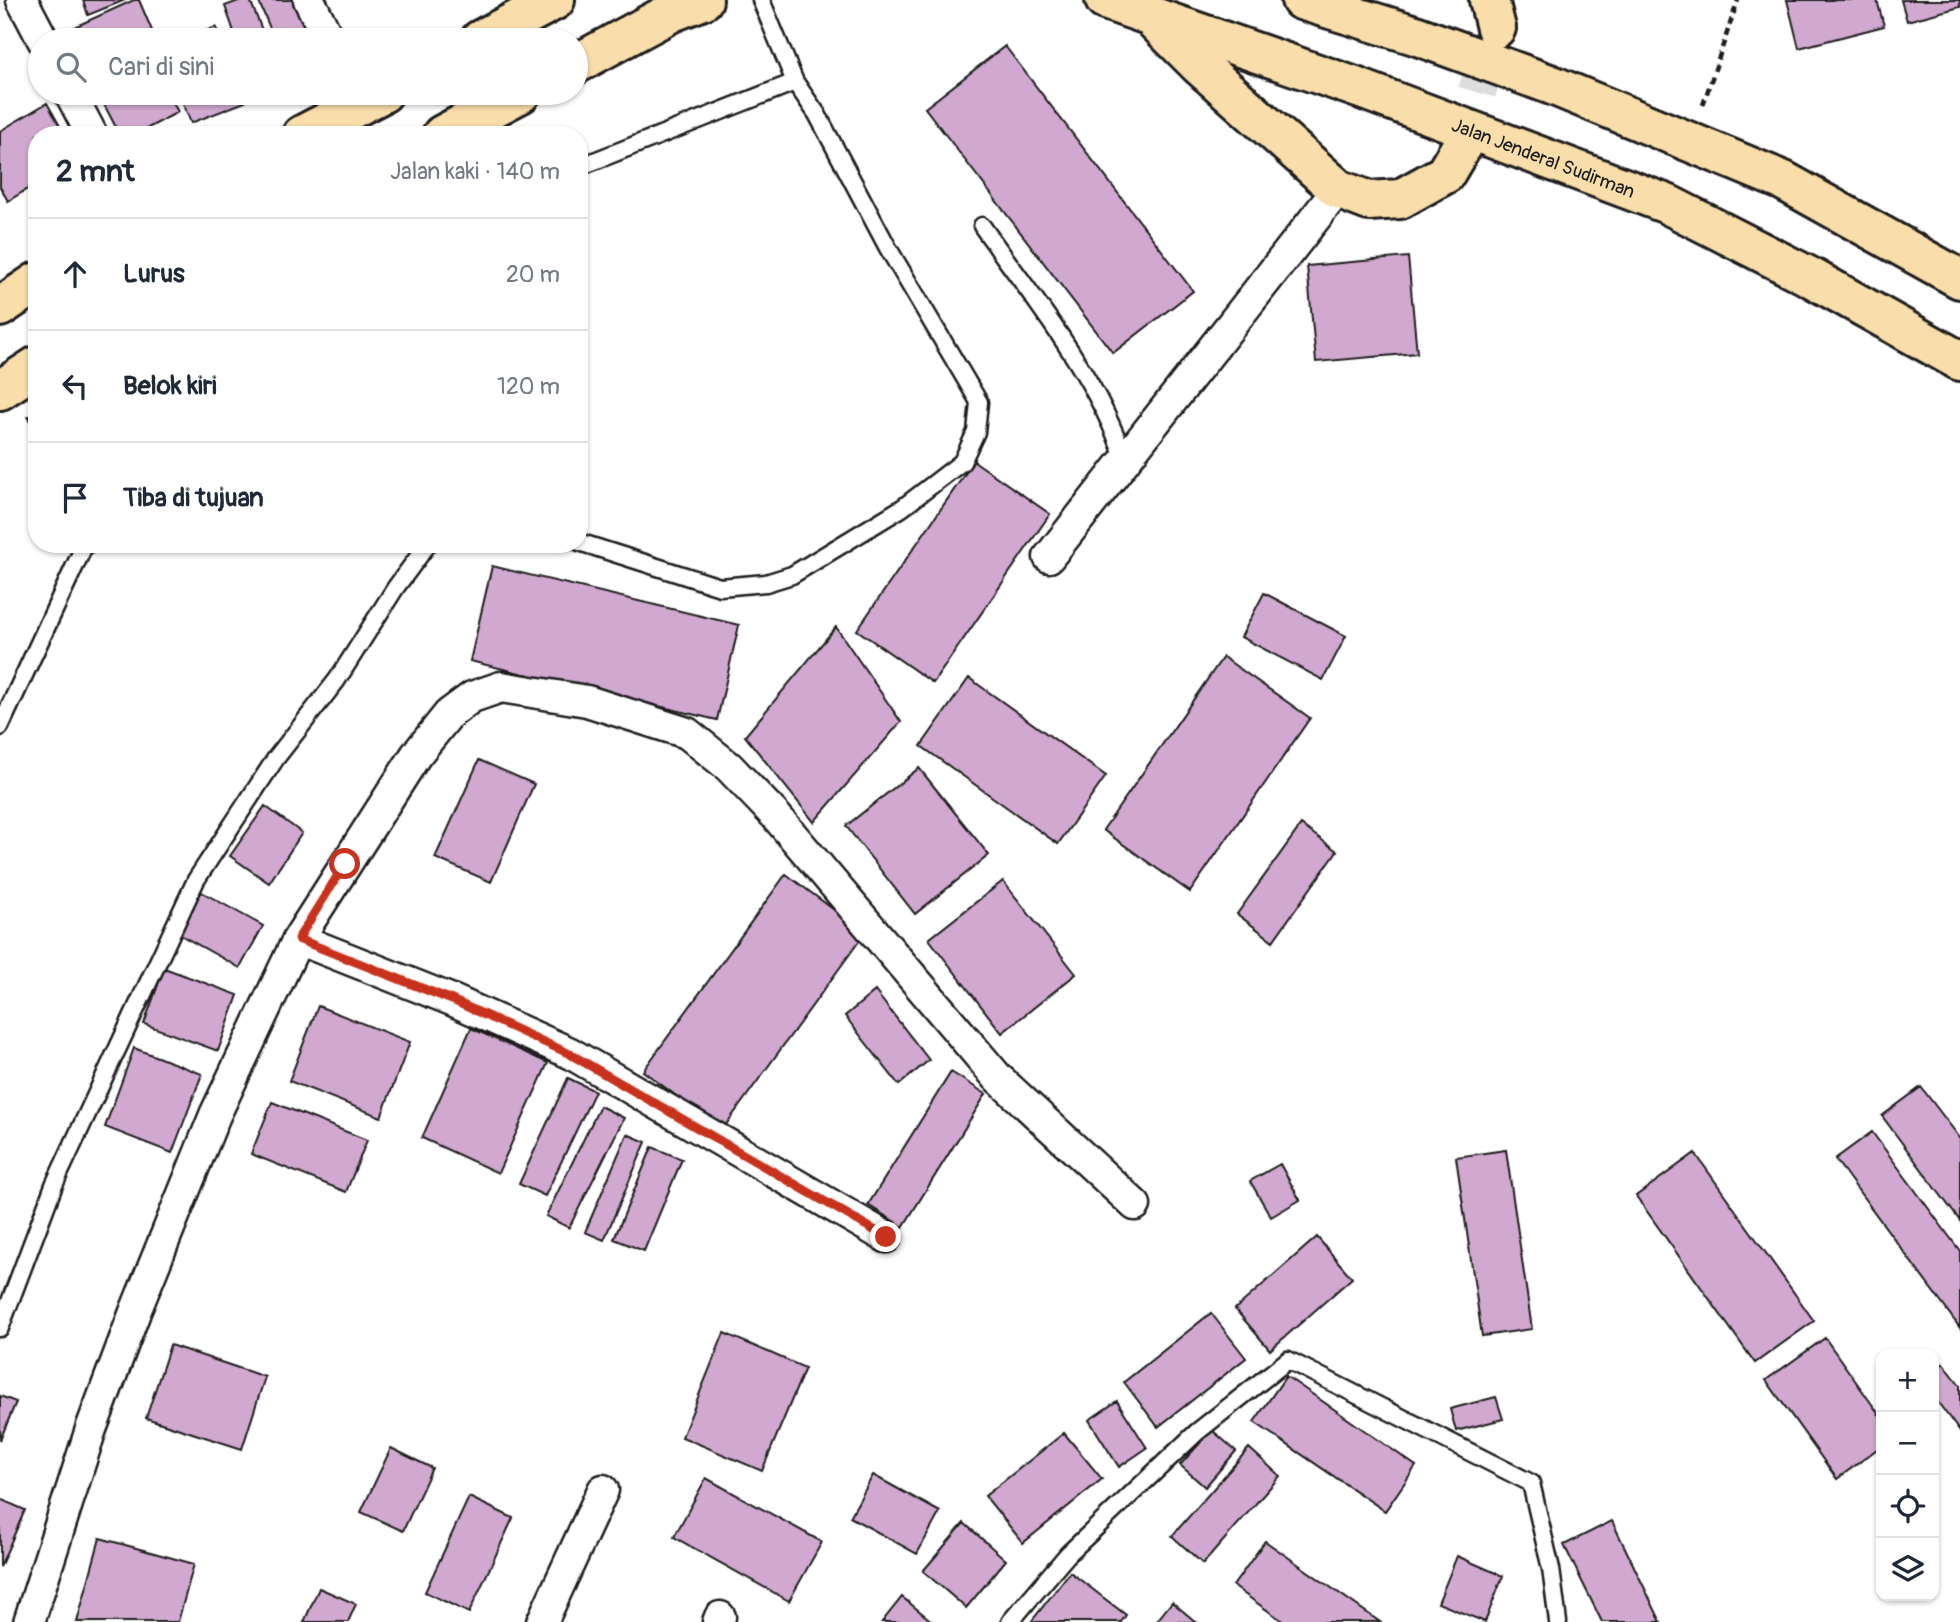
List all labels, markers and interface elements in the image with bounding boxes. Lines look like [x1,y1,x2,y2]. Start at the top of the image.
search box [28,28,588,105]
icon: search [52,48,90,86]
text: Cari di sini [108,51,214,83]
street label: Jalan Jenderal Sudirman [1448,113,1638,204]
text: 2 mnt [56,153,135,190]
text: Jalan kaki · 140 m [390,157,560,186]
icon: ahead [56,255,94,293]
text: Lurus [123,258,185,290]
text: 20 m [506,260,560,289]
icon: left [56,367,94,405]
text: Belok kiri [123,370,217,402]
text: 120 m [497,372,560,401]
icon: arrive [56,479,94,517]
text: Tiba di tujuan [123,482,264,514]
route start [329,848,360,879]
route end [870,1221,901,1252]
map controls [1876,1349,1939,1601]
button: + [1876,1349,1939,1412]
button: − [1876,1412,1939,1475]
button: locate [1876,1475,1939,1538]
button: layers [1876,1538,1939,1601]

